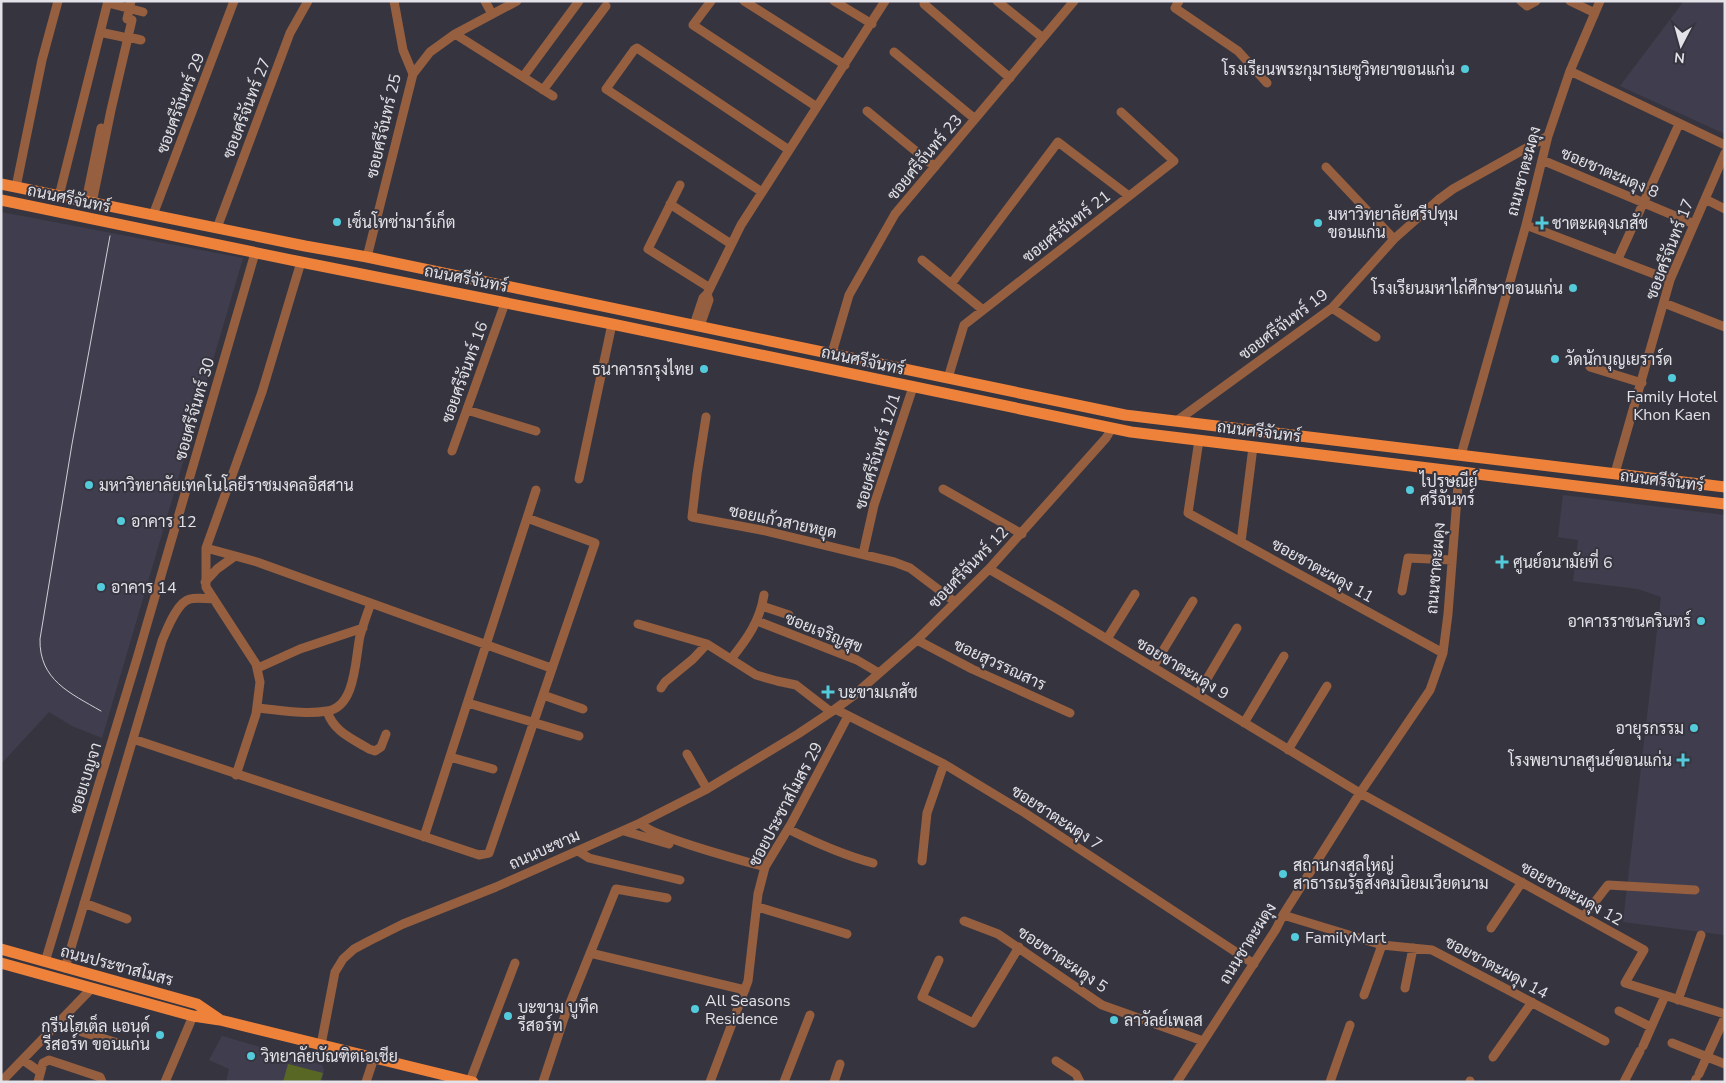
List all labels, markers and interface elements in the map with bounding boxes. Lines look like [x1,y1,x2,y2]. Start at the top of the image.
north arrow [1656,20,1706,70]
text: N [1673,47,1686,67]
street label: ซอยศรีจันทร์ 29 [150,49,210,157]
street label: ซอยศรีจันทร์ 27 [216,54,276,162]
place label: โรงเรียนพระกุมารเยซูวิทยาขอนแก่น [1221,58,1455,81]
marker: โรงเรียนพระกุมารเยซูวิทยาขอนแก่น [1459,63,1471,75]
street label: ซอยศรีจันทร์ 25 [359,71,407,181]
street label: ซอยศรีจันทร์ 23 [881,109,967,205]
street label: ถนนชาตะผดุง [1501,124,1547,219]
street label: ซอยชาตะผดุง 8 [1557,142,1662,203]
street label: ถนนศรีจันทร์ [25,177,113,219]
street label: ซอยศรีจันทร์ 21 [1017,184,1115,268]
street label: ซอยศรีจันทร์ 17 [1639,195,1699,303]
place label: มหาวิทยาลัยศรีปทุม ขอนแก่น [1328,203,1458,244]
place label: เซ็นโทซ่ามาร์เก็ต [347,209,455,234]
place label: ชาตะผดุงเภสัช [1552,213,1648,235]
marker: เซ็นโทซ่ามาร์เก็ต [331,216,343,228]
marker: มหาวิทยาลัยศรีปทุม ขอนแก่น [1312,217,1324,229]
marker: ชาตะผดุงเภสัช [1536,217,1548,229]
street label: ถนนศรีจันทร์ [422,258,510,298]
place label: โรงเรียนมหาไถ่ศึกษาขอนแก่น [1370,277,1563,300]
street label: ซอยศรีจันทร์ 19 [1233,282,1333,366]
marker: โรงเรียนมหาไถ่ศึกษาขอนแก่น [1567,282,1579,294]
street label: ซอยศรีจันทร์ 16 [435,318,493,426]
street label: ถนนศรีจันทร์ [819,339,907,381]
place label: วัดนักบุญเยราร์ด [1565,347,1673,371]
marker: วัดนักบุญเยราร์ด [1549,353,1561,365]
street label: ซอยศรีจันทร์ 30 [168,355,220,463]
place label: ธนาคารกรุงไทย [592,358,694,381]
marker: ธนาคารกรุงไทย [698,363,710,375]
marker: Family Hotel Khon Kaen [1666,372,1678,384]
place label: Family Hotel Khon Kaen [1627,386,1718,426]
street label: ซอยศรีจันทร์ 12/1 [848,390,906,512]
street label: ถนนศรีจันทร์ [1216,414,1303,448]
street label: ถนนศรีจันทร์ [1619,463,1706,497]
place label: ไปรษณีย์ ศรีจันทร์ [1418,469,1478,511]
place label: มหาวิทยาลัยเทคโนโลยีราชมงคลอีสสาน [99,474,354,497]
marker: มหาวิทยาลัยเทคโนโลยีราชมงคลอีสสาน [83,479,95,491]
marker: ไปรษณีย์ ศรีจันทร์ [1404,484,1416,496]
street label: ซอยแก้วสายหยุด [727,500,839,544]
place label: อาคาร 12 [131,511,197,533]
marker: อาคาร 12 [115,515,127,527]
street label: ซอยศรีจันทร์ 12 [922,520,1014,614]
street label: ถนนชาตะผดุง [1421,521,1451,615]
street label: ซอยชาตะผดุง 11 [1267,534,1378,608]
place label: ศูนย์อนามัยที่ 6 [1513,548,1613,574]
marker: ศูนย์อนามัยที่ 6 [1495,555,1509,569]
place label: อาคาร 14 [111,577,177,599]
marker: อาคาร 14 [95,581,107,593]
street label: ซอยเจริญสุข [781,607,866,658]
place label: อาคารราชนครินทร์ [1567,609,1691,633]
marker: อาคารราชนครินทร์ [1695,615,1707,627]
street label: ซอยชาตะผดุง 9 [1132,633,1233,705]
street label: ซอยสุวรรณสาร [950,634,1050,696]
place label: บะขามเภสัช [838,682,918,704]
marker: บะขามเภสัช [822,686,834,698]
place label: อายุรกรรม [1615,718,1684,740]
marker: อายุรกรรม [1688,722,1700,734]
street label: ซอยประชาสโมสร 29 [743,738,828,871]
street label: ซอยเบญจา [65,740,107,817]
place label: โรงพยาบาลศูนย์ขอนแก่น [1507,748,1672,772]
marker: โรงพยาบาลศูนย์ขอนแก่น [1676,753,1690,767]
street label: ซอยชาตะผดุง 7 [1007,780,1106,856]
street label: ถนนบะขาม [505,824,583,875]
place label: สถานกงสุลใหญ่ สาธารณรัฐสังคมนิยมเวียดนาม [1293,854,1489,895]
street label: ซอยชาตะผดุง 12 [1516,857,1627,931]
marker: สถานกงสุลใหญ่ สาธารณรัฐสังคมนิยมเวียดนาม [1277,868,1289,880]
street label: ถนนชาตะผดุง [1214,899,1282,988]
street label: ซอยชาตะผดุง 5 [1013,921,1112,998]
place label: FamilyMart [1305,927,1386,949]
marker: FamilyMart [1289,931,1301,943]
street label: ซอยชาตะผดุง 14 [1441,931,1552,1005]
street label: ถนนประชาสโมสร [58,939,176,992]
place label: All Seasons Residence [705,990,790,1030]
place label: บะขาม บูทีค รีสอร์ท [517,996,599,1037]
marker: All Seasons Residence [689,1003,701,1015]
place label: ลาวัลย์เพลส [1124,1008,1203,1032]
marker: บะขาม บูทีค รีสอร์ท [502,1010,514,1022]
place label: กรีนโฮเต็ล แอนด์ รีสอร์ท ขอนแก่น [41,1013,150,1056]
marker: ลาวัลย์เพลส [1108,1014,1120,1026]
marker: กรีนโฮเต็ล แอนด์ รีสอร์ท ขอนแก่น [154,1029,166,1041]
place label: วิทยาลัยบัณฑิตเอเชีย [260,1045,398,1068]
marker: วิทยาลัยบัณฑิตเอเชีย [245,1050,257,1062]

